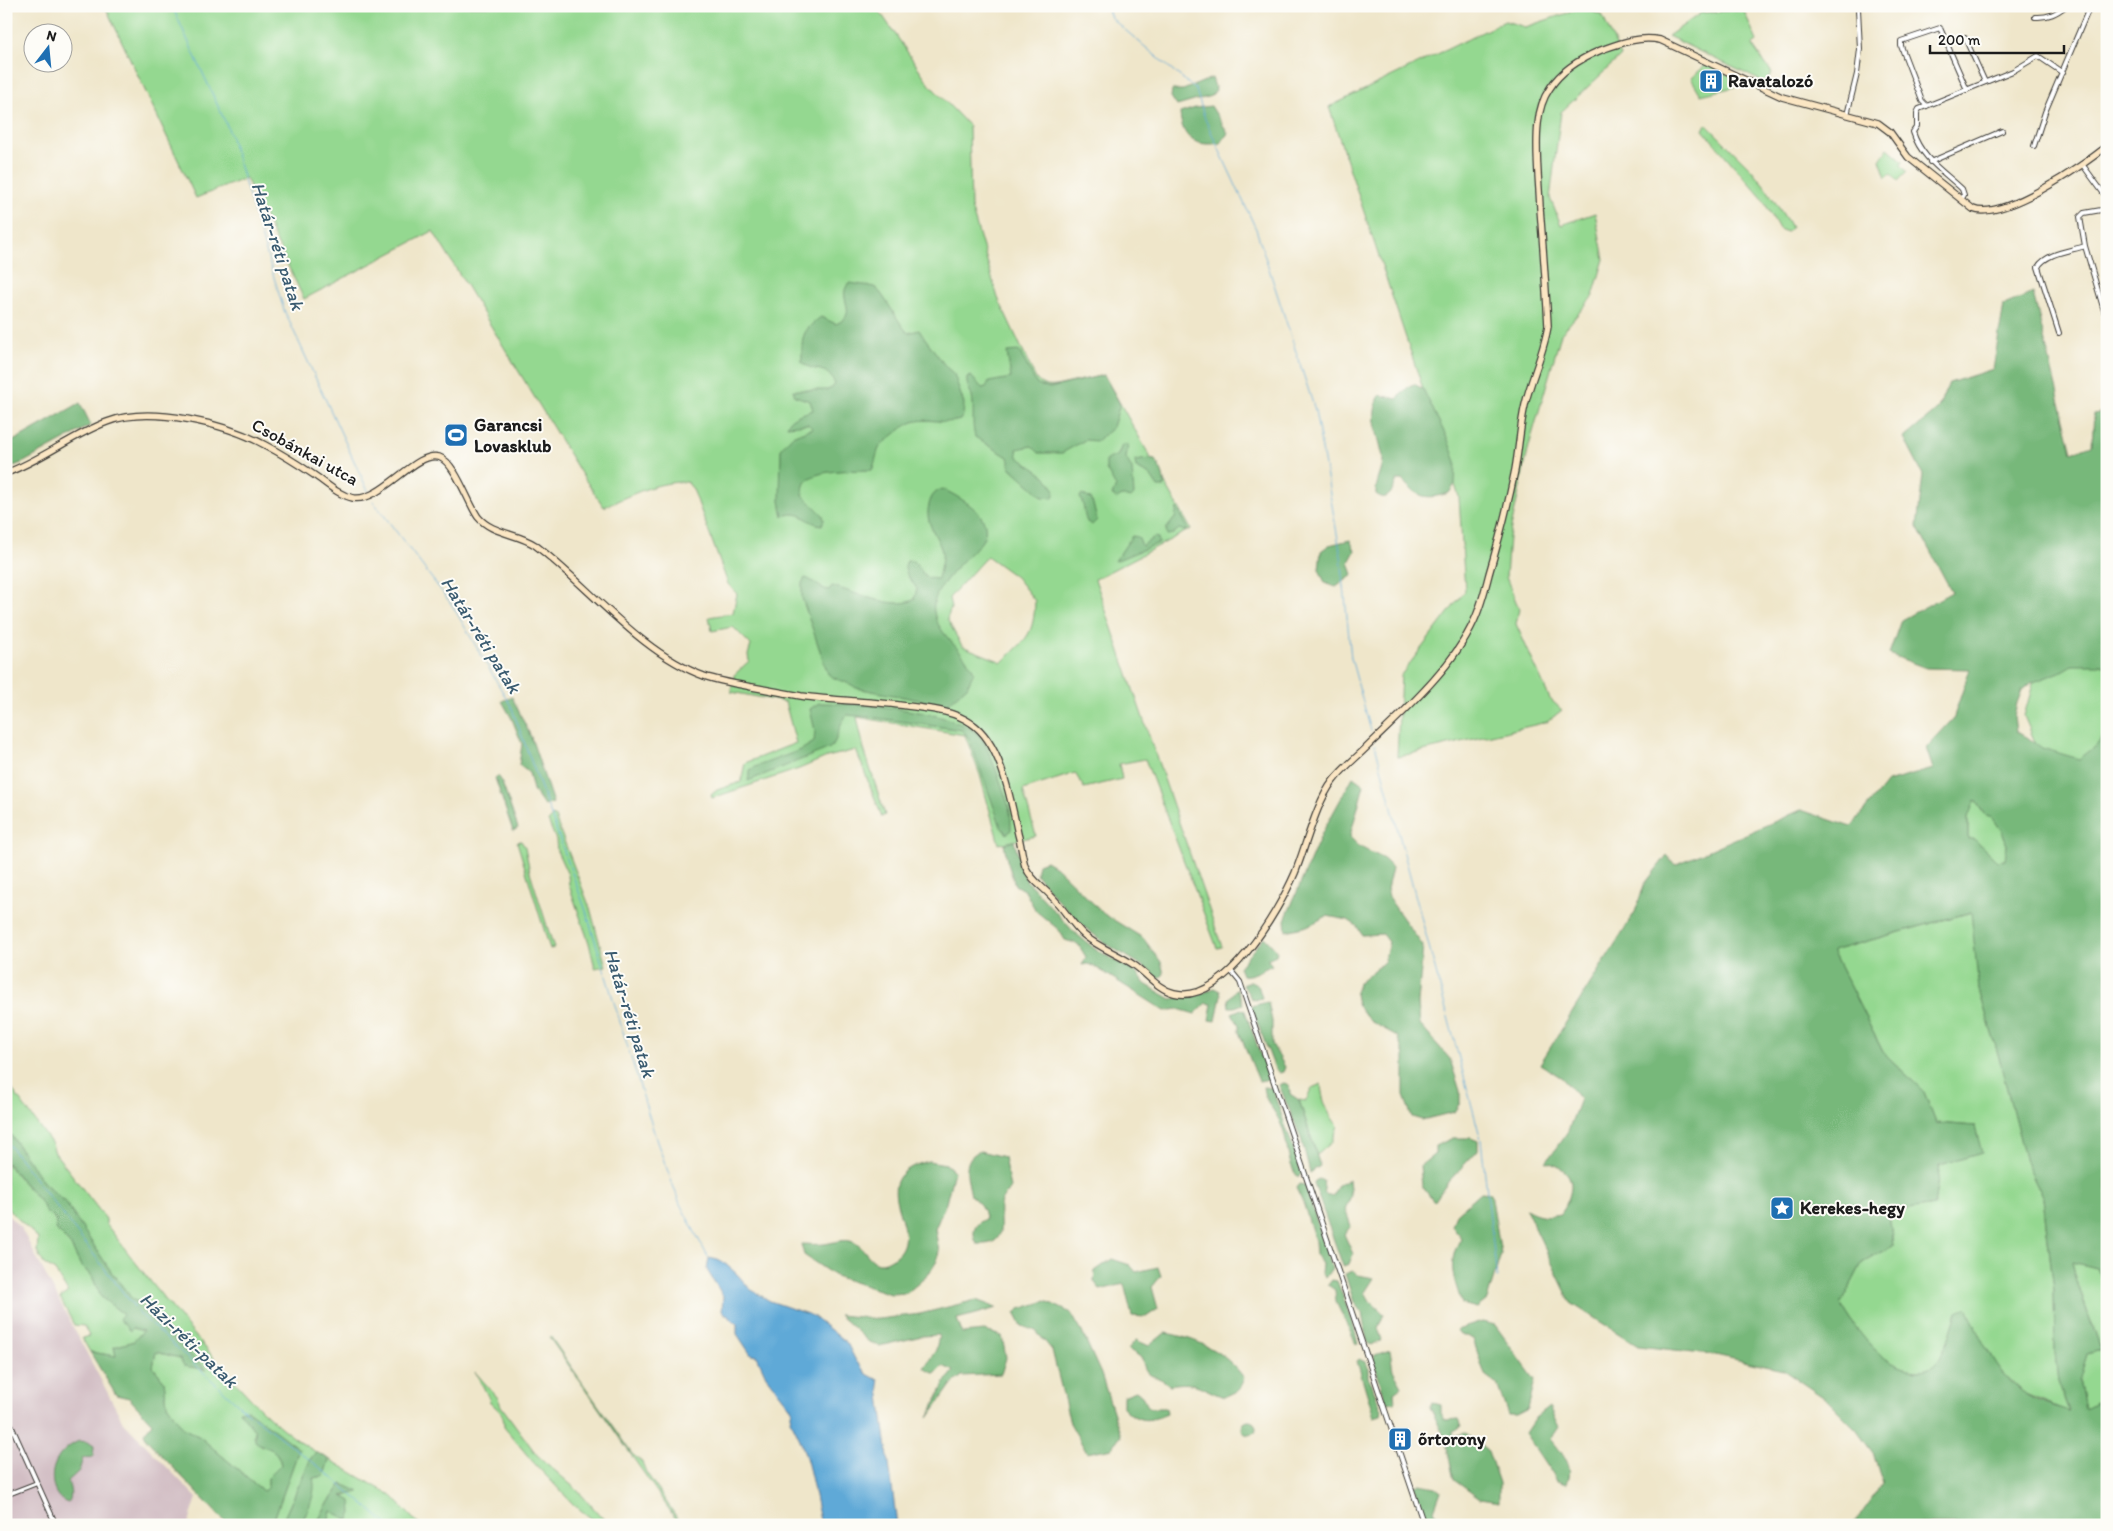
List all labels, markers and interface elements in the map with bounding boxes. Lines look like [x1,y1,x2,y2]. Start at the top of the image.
north arrow [22,22,72,72]
scale bar [1930,22,2064,54]
text: N [45,27,58,45]
text: 200 m [1938,31,1981,49]
building icon: Ravatalozó [1698,68,1724,94]
place label: Ravatalozó [1728,70,1813,92]
water label: Határ-réti patak [246,179,310,314]
street label: Csobánkai utca [248,414,362,490]
place label: Garancsi Lovasklub [474,414,551,457]
sports icon: Garancsi Lovasklub [443,422,469,448]
water label: Határ-réti patak [436,572,527,699]
water label: Határ-réti patak [600,946,661,1081]
place icon: Kerekes-hegy [1769,1195,1795,1221]
place label: Kerekes-hegy [1800,1197,1905,1219]
water label: Házi-réti-patak [135,1288,243,1393]
building icon: őrtorony [1387,1426,1413,1452]
place label: őrtorony [1418,1428,1486,1450]

